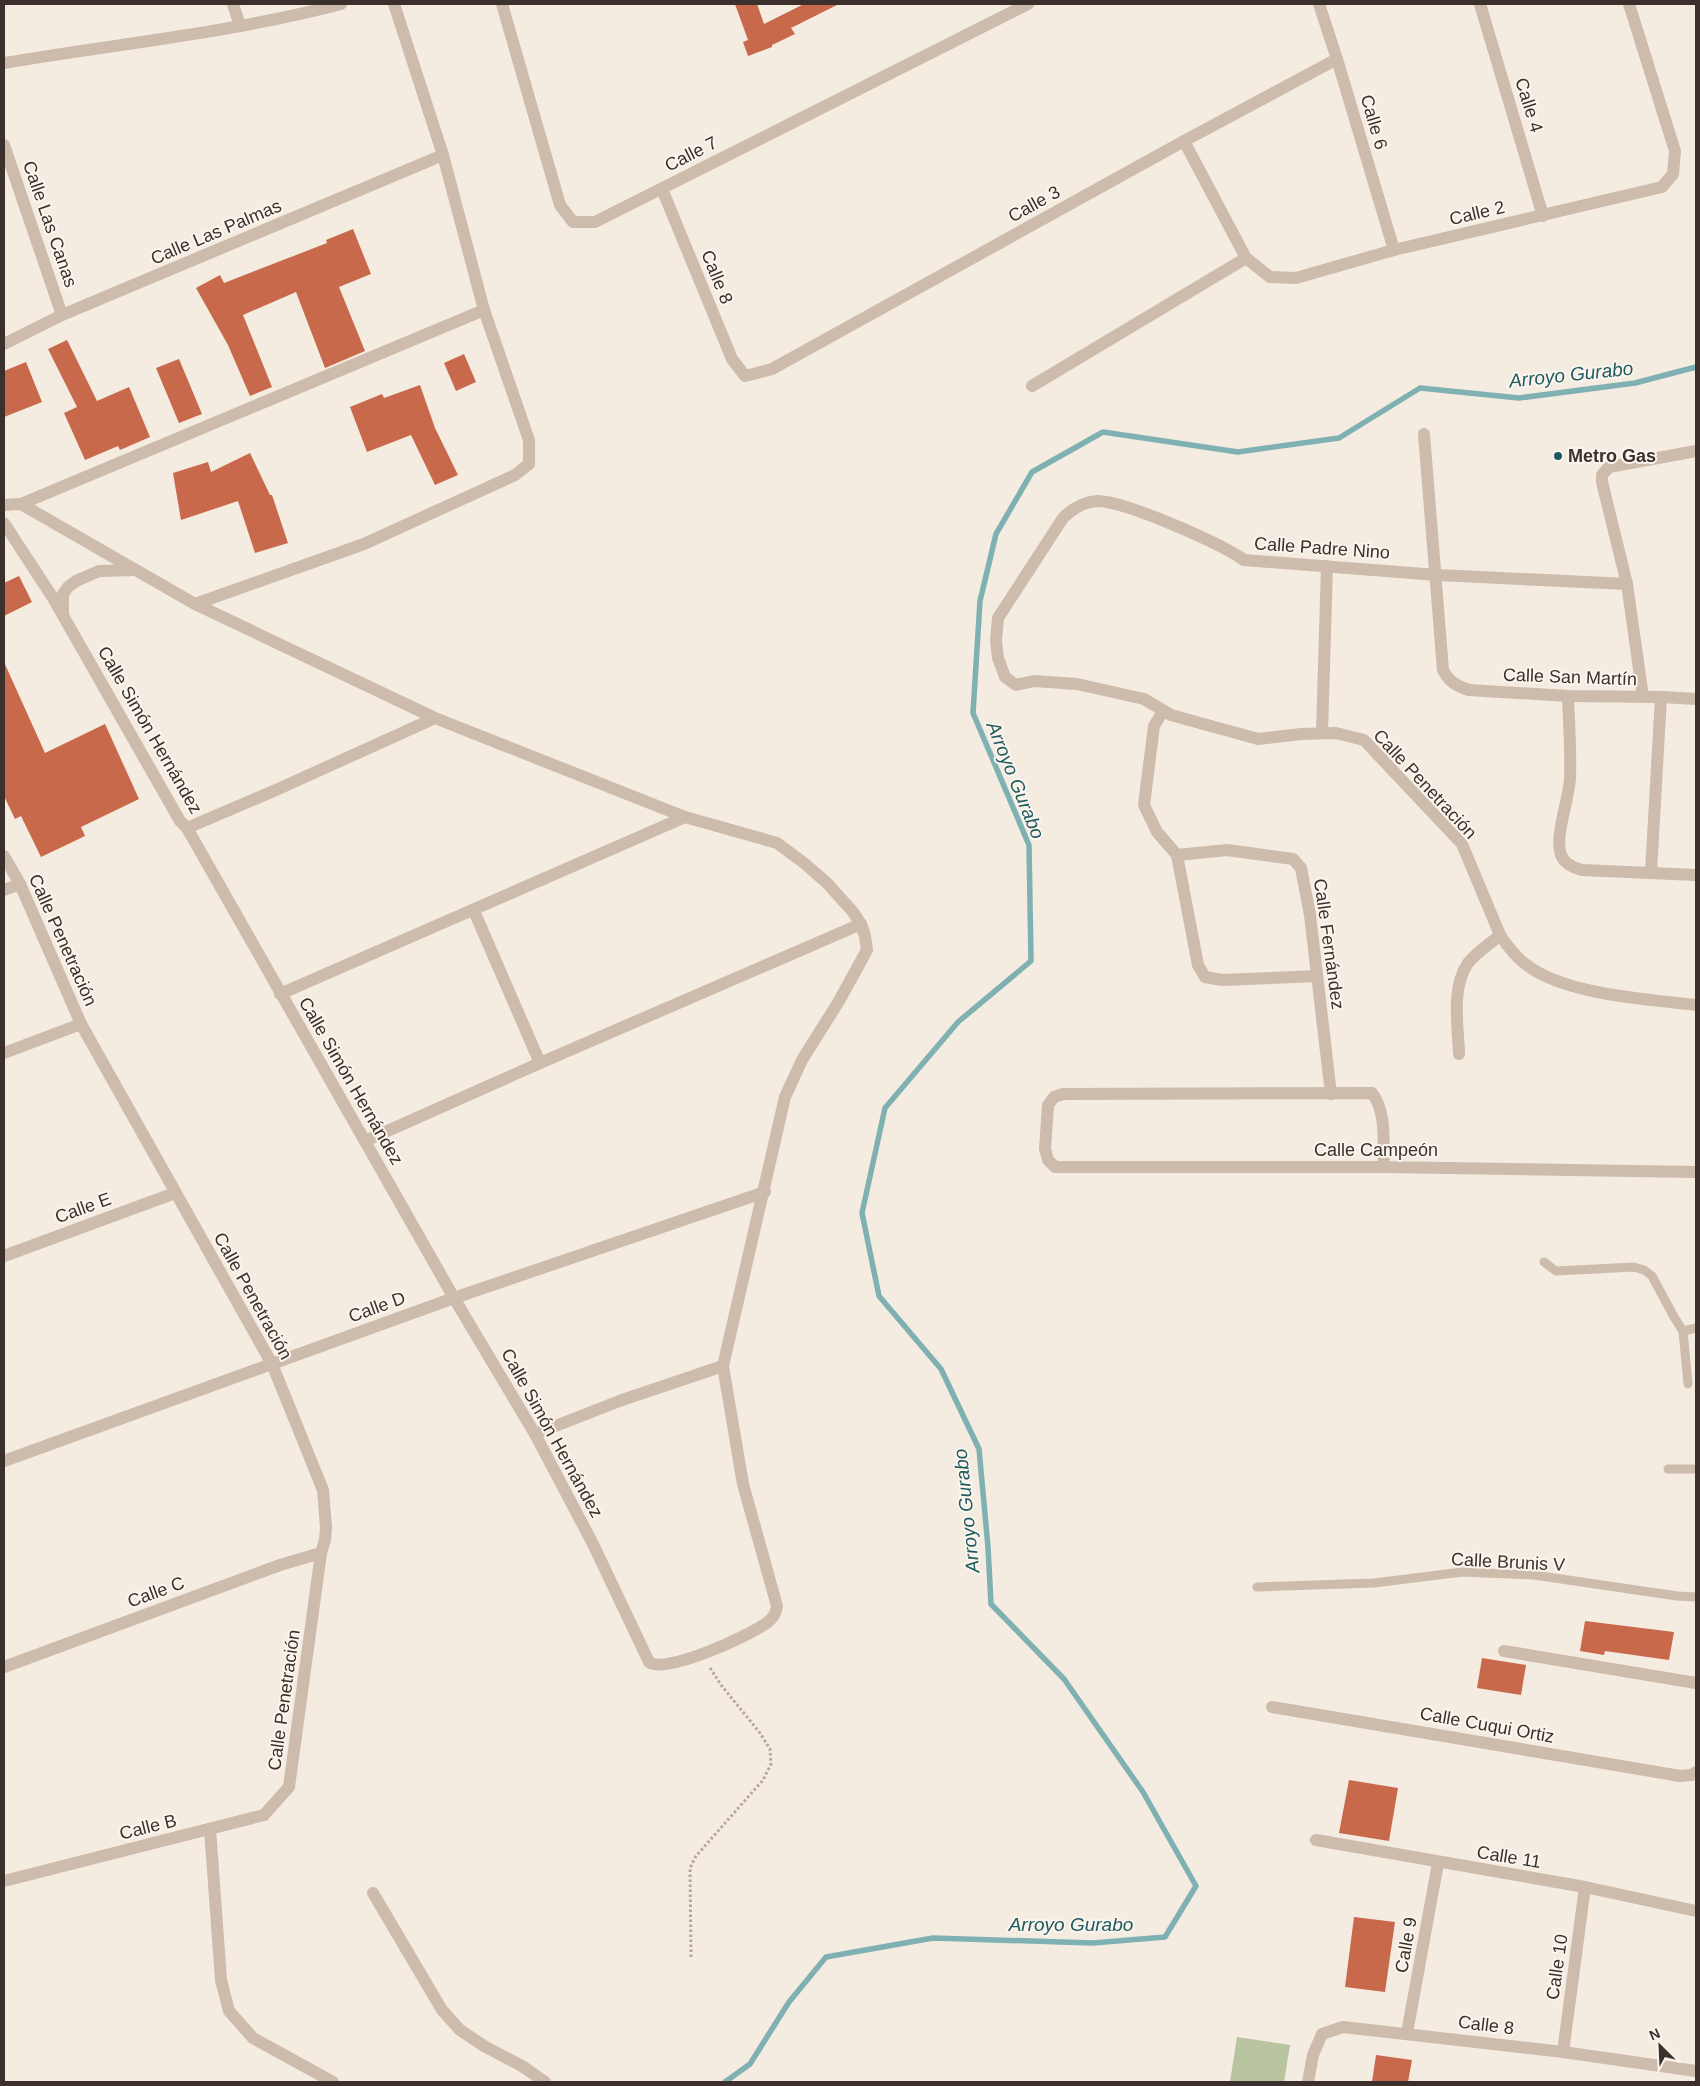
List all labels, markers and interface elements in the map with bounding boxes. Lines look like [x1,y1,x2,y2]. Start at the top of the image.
street label: Calle 4 [1511,75,1547,135]
street label: Calle 6 [1357,92,1391,152]
street label: Calle 7 [661,132,721,176]
street label: Calle Las Canas [19,158,81,290]
street label: Calle 3 [1005,182,1063,226]
street label: Calle Las Palmas [148,195,284,269]
street label: Calle 2 [1447,197,1507,229]
street label: Calle 8 [697,247,737,307]
water label: Arroyo Gurabo [1507,358,1634,392]
place label: Metro Gas [1568,446,1656,466]
marker: Metro Gas [1552,450,1564,462]
street label: Calle Padre Nino [1253,533,1391,563]
street label: Calle Simón Hernández [94,643,206,817]
street label: Calle San Martín [1503,665,1637,689]
water label: Arroyo Gurabo [982,718,1049,842]
street label: Calle Penetración [1369,725,1481,843]
street label: Calle Penetración [25,871,101,1009]
street label: Calle Fernández [1310,877,1348,1011]
street label: Calle Simón Hernández [295,994,407,1168]
street label: Calle Campeón [1314,1140,1438,1160]
street label: Calle E [52,1189,114,1227]
street label: Calle Penetración [210,1229,296,1363]
street label: Calle D [346,1288,408,1326]
street label: Calle Simón Hernández [497,1345,607,1521]
water label: Arroyo Gurabo [950,1448,984,1575]
street label: Calle Brunis V [1451,1549,1565,1575]
street label: Calle C [125,1573,187,1611]
street label: Calle Penetración [264,1628,304,1772]
street label: Calle Cuqui Ortiz [1418,1703,1556,1747]
street label: Calle B [117,1810,179,1844]
street label: Calle 11 [1475,1842,1543,1872]
water label: Arroyo Gurabo [1008,1914,1133,1935]
street label: Calle 9 [1391,1916,1421,1974]
street label: Calle 10 [1543,1933,1571,2001]
street label: Calle 8 [1457,2012,1515,2038]
north arrow [1635,2021,1685,2071]
text: N [1647,2025,1663,2043]

